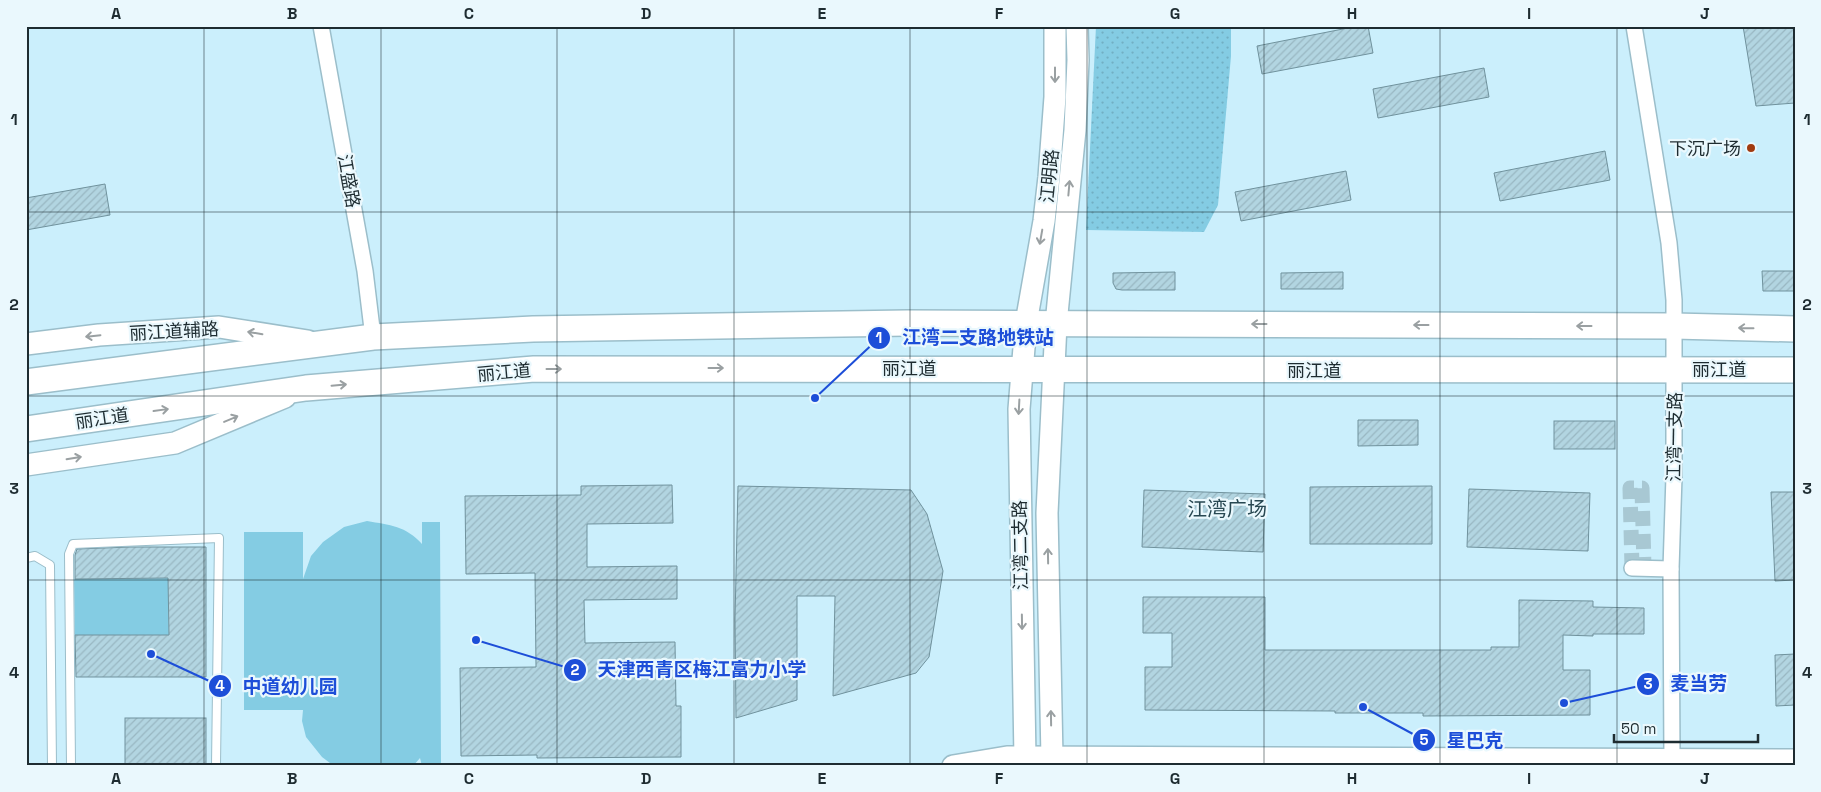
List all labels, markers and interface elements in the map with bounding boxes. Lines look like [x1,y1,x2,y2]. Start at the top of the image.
text: A [111,3,121,24]
text: B [287,3,297,24]
text: C [464,3,474,24]
text: D [641,3,651,24]
text: E [818,3,827,24]
text: F [995,3,1004,24]
text: G [1170,3,1180,24]
text: H [1347,3,1357,24]
text: I [1527,3,1531,24]
text: J [1700,3,1710,24]
one-way arrow [1050,66,1060,83]
text: 1 [10,109,18,130]
text: 1 [1803,109,1811,130]
place label: 下沉广场 [1669,137,1741,160]
marker: 下沉广场 [1745,142,1757,154]
street label: 江明路 [1035,148,1063,204]
street label: 江盛路 [333,152,365,210]
one-way arrow [1064,180,1074,196]
one-way arrow [1036,228,1046,244]
text: 2 [9,294,19,315]
text: 2 [1802,294,1812,315]
street label: 丽江道辅路 [128,317,220,345]
one-way arrow [1251,319,1267,329]
one-way arrow [1413,320,1430,330]
callout: 江湾二支路地铁站 [867,321,1064,355]
one-way arrow [1576,321,1592,331]
one-way arrow [1738,323,1754,332]
text: 江湾二支路地铁站 [902,325,1054,350]
one-way arrow [247,328,263,338]
text: 1 [876,328,882,347]
one-way arrow [86,331,102,341]
street label: 丽江道 [882,357,936,380]
street label: 丽江道 [476,358,532,386]
street label: 丽江道 [1692,358,1746,381]
street label: 丽江道 [1287,359,1341,382]
one-way arrow [708,363,724,373]
one-way arrow [545,364,561,374]
one-way arrow [331,381,347,390]
street label: 江湾一支路 [1662,392,1686,482]
one-way arrow [1014,398,1024,414]
street label: 丽江道 [74,403,130,433]
one-way arrow [153,404,169,414]
one-way arrow [223,414,238,424]
one-way arrow [66,452,82,462]
text: 3 [9,478,19,499]
text: 3 [1802,478,1812,499]
district label: 江湾广场 [1187,496,1267,522]
street label: 江湾二支路 [1008,500,1032,590]
one-way arrow [1043,548,1053,564]
one-way arrow [1017,613,1027,629]
callout: 天津西青区梅江富力小学 [563,653,817,687]
text: 天津西青区梅江富力小学 [597,657,807,682]
text: 2 [571,660,580,679]
text: 4 [9,662,19,683]
text: 4 [1802,662,1812,683]
callout: 麦当劳 [1636,667,1738,701]
callout: 中道幼儿园 [208,669,348,703]
text: 麦当劳 [1670,671,1728,696]
text: 中道幼儿园 [242,674,338,699]
text: 3 [1643,674,1653,693]
text: 4 [215,676,225,695]
one-way arrow [1046,710,1056,726]
scale bar [1614,712,1757,744]
text: 50 m [1621,719,1656,738]
callout: 星巴克 [1411,723,1513,757]
text: 星巴克 [1446,728,1504,753]
text: 5 [1419,730,1429,749]
text: A [111,768,121,789]
text: B [287,768,297,789]
text: C [464,768,474,789]
text: D [641,768,651,789]
text: E [818,768,827,789]
text: F [995,768,1004,789]
text: G [1170,768,1180,789]
text: H [1347,768,1357,789]
text: I [1527,768,1531,789]
text: J [1700,768,1710,789]

